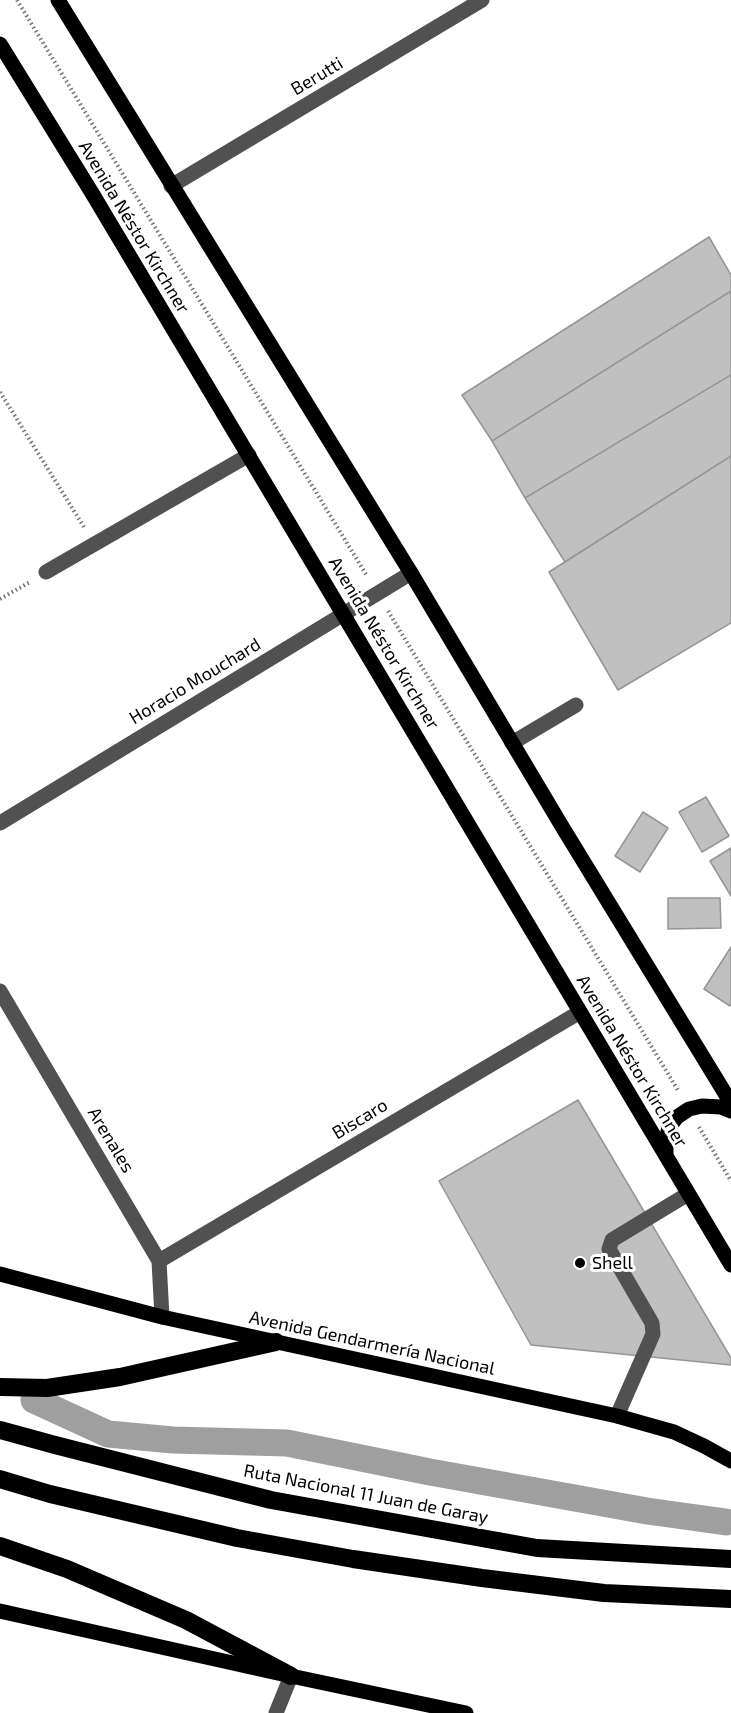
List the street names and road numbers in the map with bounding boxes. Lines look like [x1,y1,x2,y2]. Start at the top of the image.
street label: Berutti [287,52,347,100]
street label: Avenida Néstor Kirchner [74,137,194,317]
street label: Avenida Néstor Kirchner [324,553,444,733]
street label: Horacio Mouchard [125,633,265,729]
street label: Avenida Néstor Kirchner [572,971,692,1151]
street label: Biscaro [328,1094,392,1144]
street label: Arenales [83,1103,139,1177]
street label: Avenida Gendarmería Nacional [247,1306,497,1380]
street label: Ruta Nacional 11 Juan de Garay [242,1460,490,1528]

